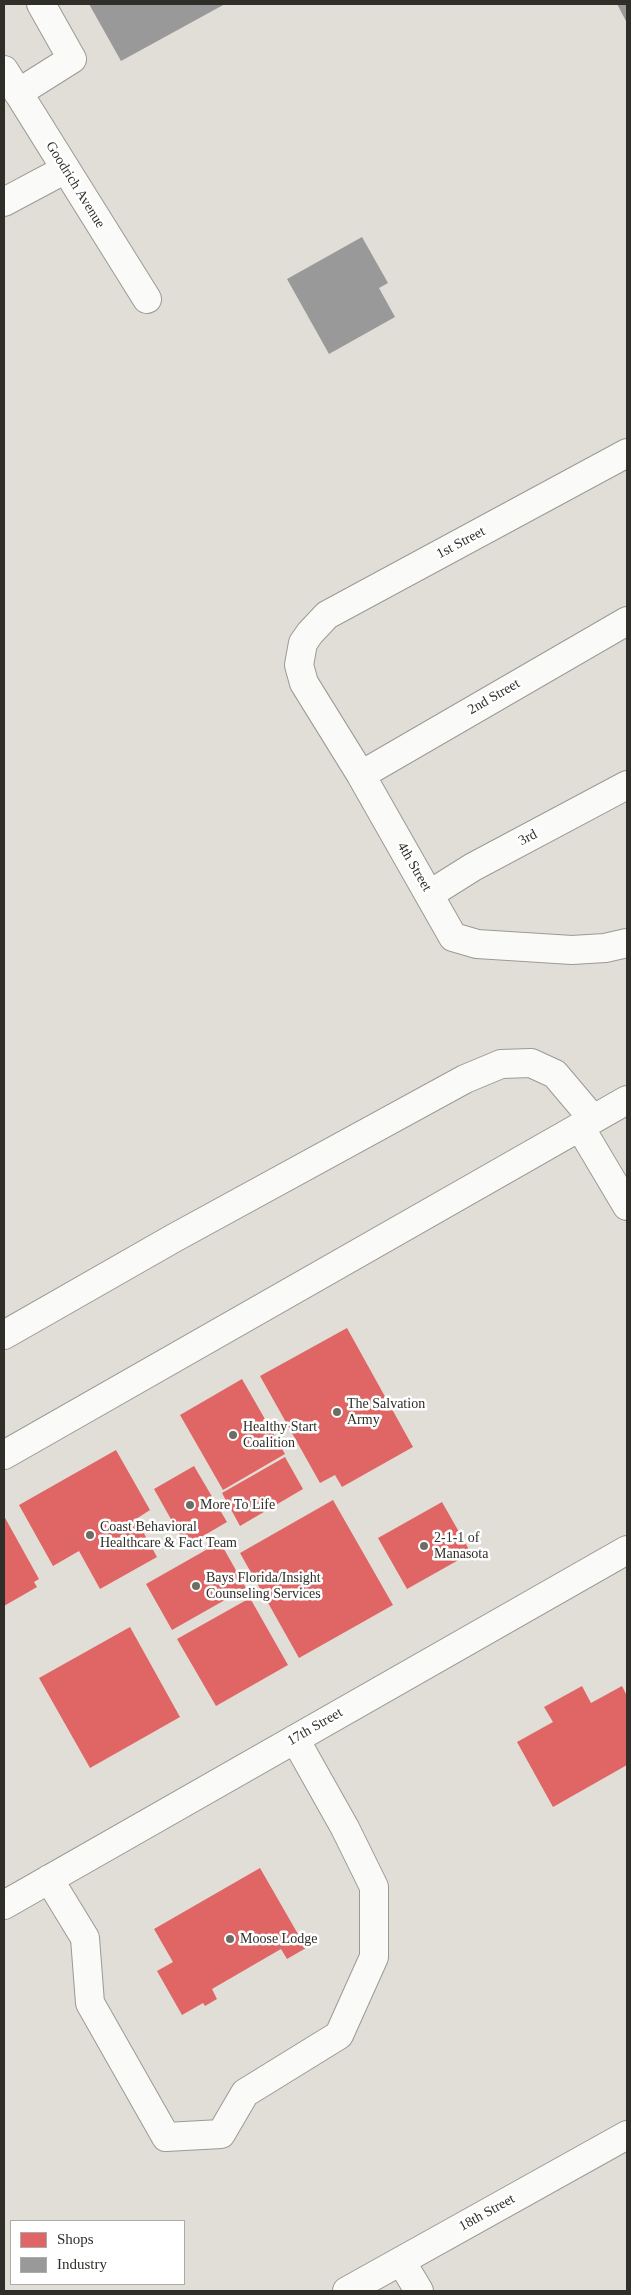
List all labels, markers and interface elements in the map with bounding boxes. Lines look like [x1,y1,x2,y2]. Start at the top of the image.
street label: Goodrich Avenue [42,139,108,231]
street label: 1st Street [434,523,488,563]
street label: 2nd Street [465,675,523,719]
street label: 3rd [516,826,540,850]
street label: 4th Street [393,839,435,895]
place label: The Salvation Army [347,1396,425,1428]
marker: The Salvation Army [331,1406,343,1418]
place label: Healthy Start Coalition [243,1419,317,1451]
marker: Healthy Start Coalition [227,1429,239,1441]
place label: More To Life [200,1497,275,1513]
marker: More To Life [184,1499,196,1511]
place label: Coast Behavioral Healthcare & Fact Team [100,1519,237,1551]
marker: Coast Behavioral Healthcare & Fact Team [84,1529,96,1541]
place label: 2-1-1 of Manasota [434,1530,488,1562]
marker: 2-1-1 of Manasota [418,1540,430,1552]
place label: Bays Florida/Insight Counseling Services [206,1570,321,1602]
marker: Bays Florida/Insight Counseling Services [190,1580,202,1592]
street label: 17th Street [284,1704,346,1750]
place label: Moose Lodge [240,1931,317,1947]
marker: Moose Lodge [224,1933,236,1945]
street label: 18th Street [456,2191,518,2235]
legend [10,2220,185,2285]
text: Shops [57,2231,94,2247]
text: Industry [57,2256,107,2272]

